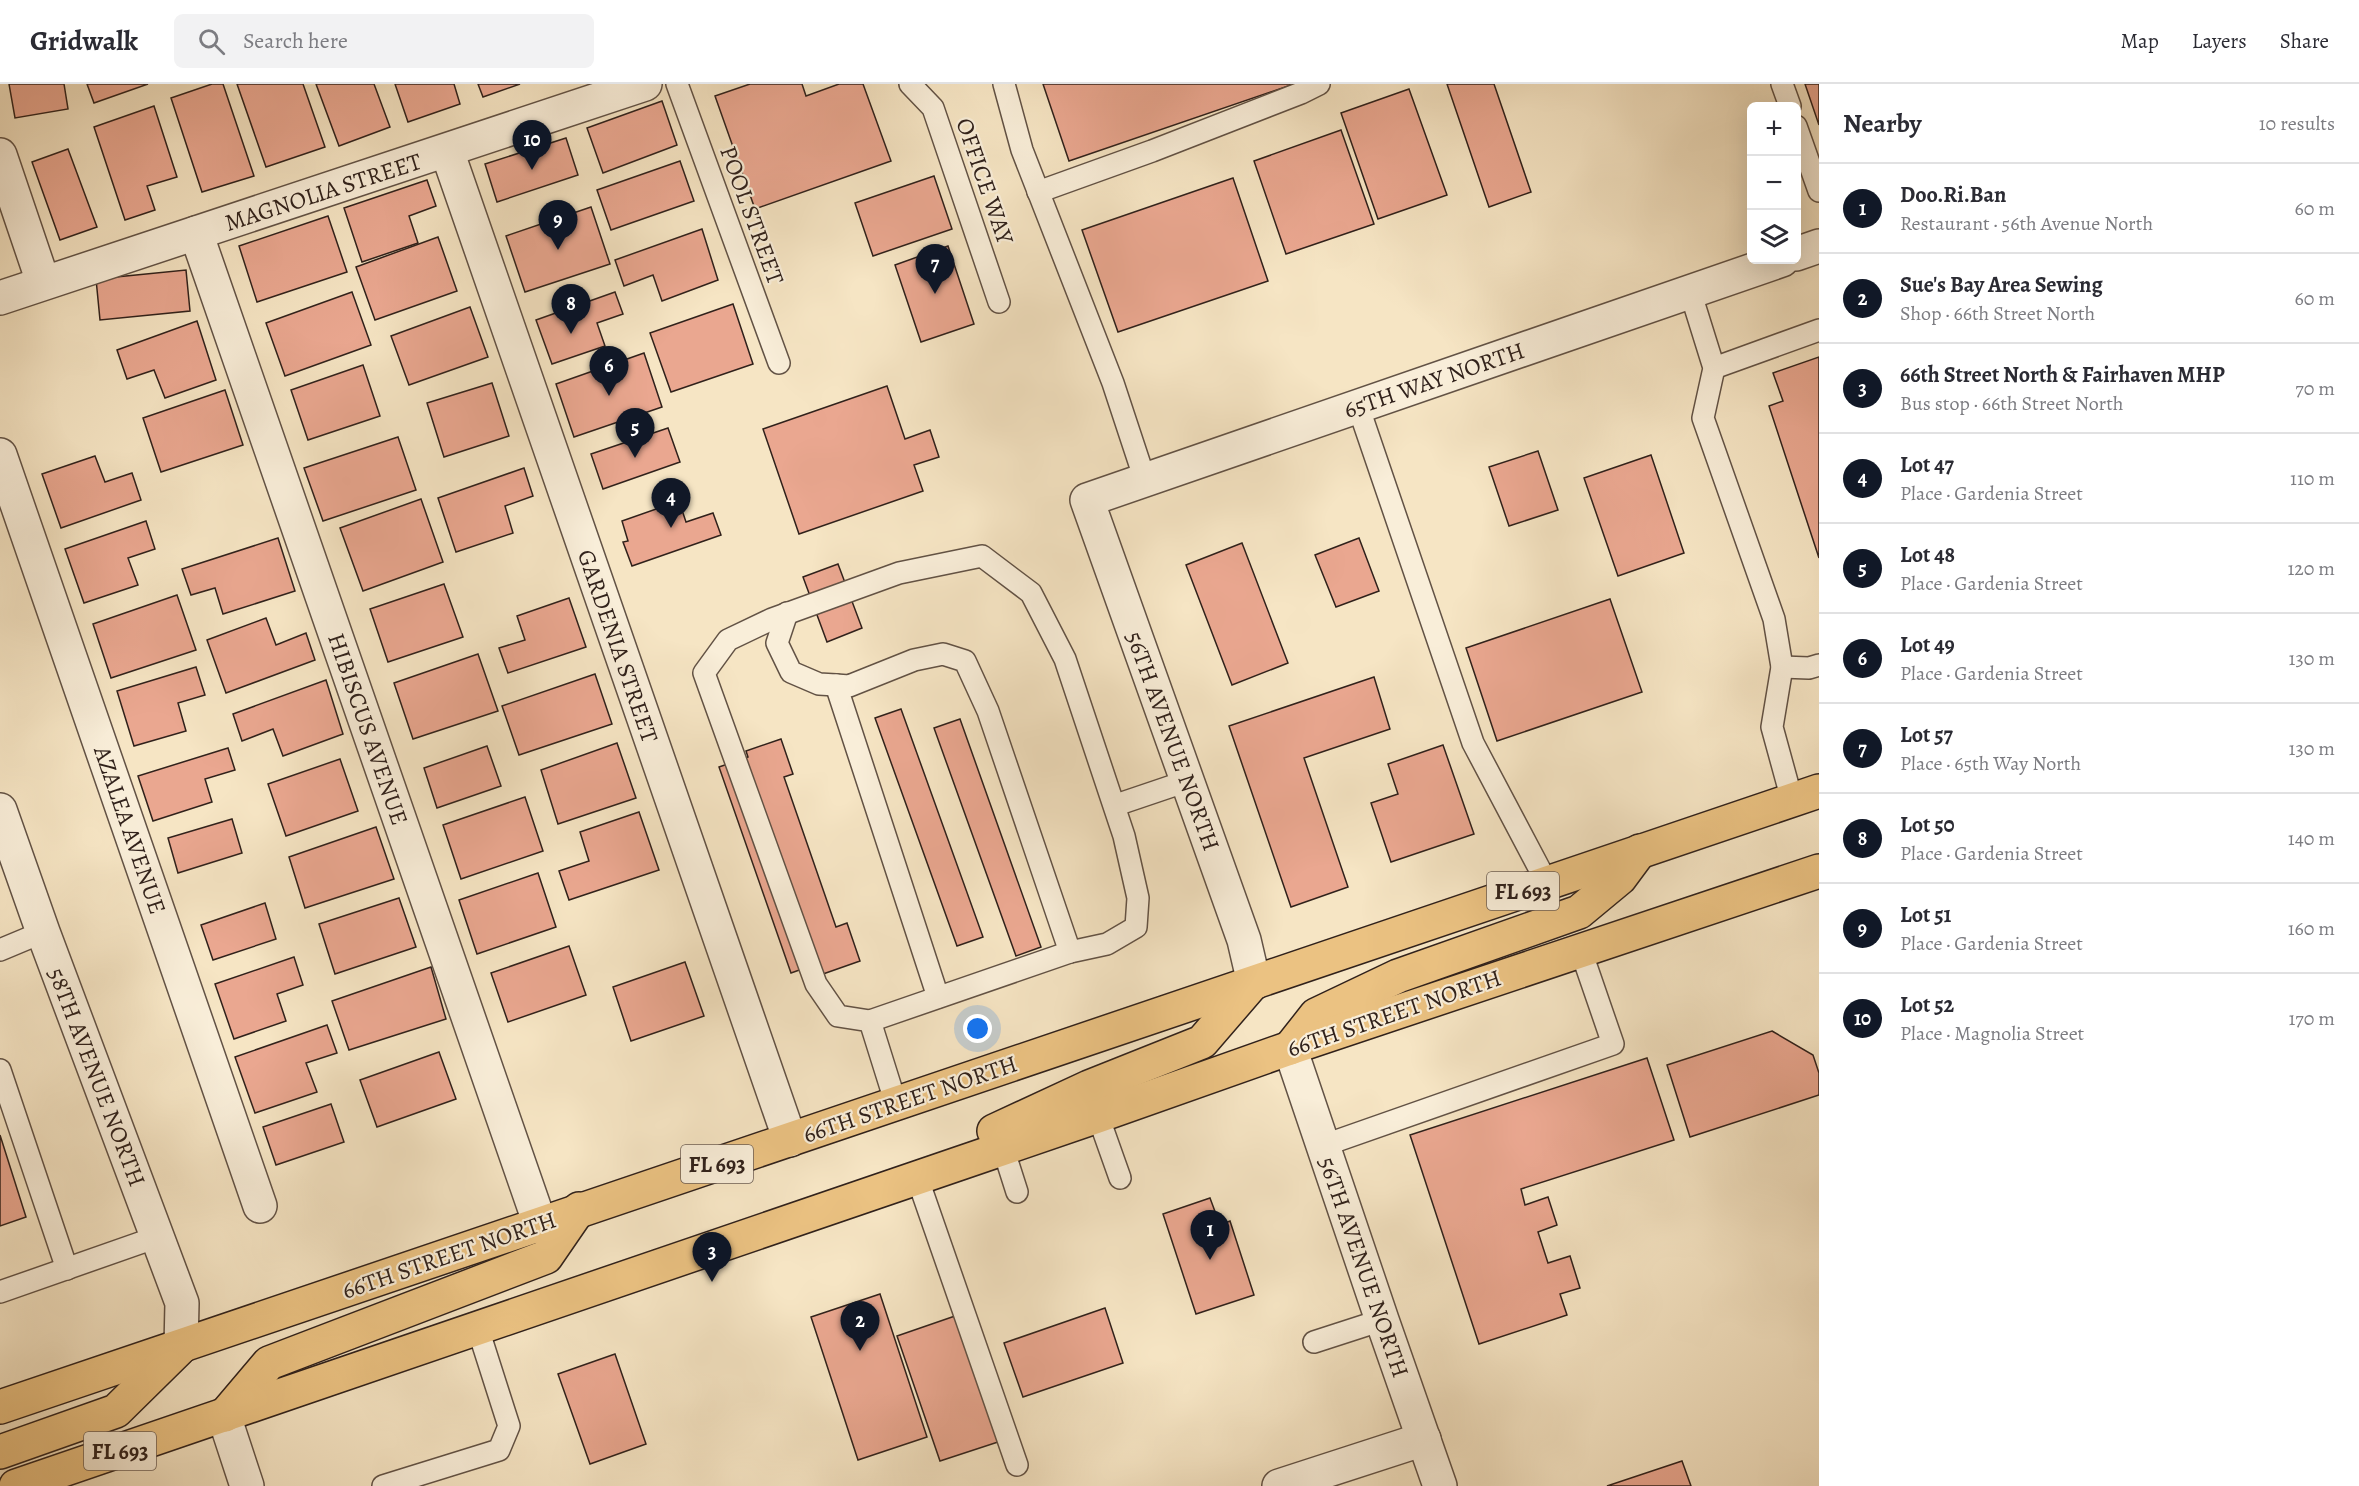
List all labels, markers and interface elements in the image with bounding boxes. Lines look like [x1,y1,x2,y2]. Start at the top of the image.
search box [174,14,594,68]
text: Gridwalk [30,22,138,60]
icon: search [195,25,228,58]
text: Search here [243,26,348,56]
text: Map [2120,27,2159,55]
text: Layers [2192,27,2247,55]
text: Share [2280,27,2329,55]
map controls [1747,102,1801,264]
button: + [1747,102,1801,156]
text: Nearby [1843,106,1922,141]
text: 10 results [2259,110,2335,137]
street label: OFFICE WAY [949,114,1022,249]
pin: 10 [512,120,552,170]
street label: POOL STREET [712,141,792,289]
street label: MAGNOLIA STREET [221,145,425,239]
button: − [1747,156,1801,210]
text: Doo.Ri.Ban [1900,180,2006,210]
text: 1 [1859,195,1866,222]
text: 60 m [2295,195,2335,222]
pin: 9 [538,200,578,250]
button: layers [1747,210,1801,264]
text: Restaurant · 56th Avenue North [1900,210,2153,237]
pin: 7 [916,244,954,294]
text: Sue's Bay Area Sewing [1900,270,2103,300]
pin: 8 [552,284,590,334]
text: 2 [1858,285,1867,312]
text: 60 m [2295,285,2335,312]
text: Shop · 66th Street North [1900,300,2095,327]
street label: 65TH WAY NORTH [1339,334,1529,426]
pin: 6 [590,346,628,396]
text: 66th Street North & Fairhaven MHP [1900,360,2225,390]
text: 3 [1858,375,1867,402]
text: 70 m [2295,375,2335,402]
text: Bus stop · 66th Street North [1900,390,2124,417]
pin: 5 [616,408,654,458]
text: Lot 47 [1900,450,1954,480]
text: 4 [1858,465,1867,492]
text: 110 m [2290,465,2335,492]
pin: 4 [652,478,690,528]
text: Place · Gardenia Street [1900,480,2083,507]
text: Lot 48 [1900,540,1955,570]
street label: GARDENIA STREET [570,545,666,747]
text: 5 [1858,555,1867,582]
text: 120 m [2287,555,2335,582]
text: Place · Gardenia Street [1900,570,2083,597]
street label: 56TH AVENUE NORTH [1118,627,1228,855]
street label: HIBISCUS AVENUE [320,629,416,829]
text: Lot 49 [1900,630,1955,660]
text: 6 [1858,645,1867,672]
text: 130 m [2289,645,2335,672]
text: Place · Gardenia Street [1900,660,2083,687]
text: Lot 57 [1900,720,1953,750]
text: 7 [1858,735,1867,762]
text: 130 m [2289,735,2335,762]
street label: AZALEA AVENUE [86,741,174,918]
text: Place · 65th Way North [1900,750,2081,777]
text: Lot 50 [1900,810,1955,840]
text: 8 [1858,825,1867,852]
text: 140 m [2288,825,2335,852]
text: Place · Gardenia Street [1900,840,2083,867]
road number: FL 693 [1487,872,1559,910]
text: Lot 51 [1900,900,1951,930]
text: 9 [1858,915,1867,942]
text: 160 m [2288,915,2335,942]
text: Place · Gardenia Street [1900,930,2083,957]
street label: 66TH STREET NORTH [1283,961,1505,1065]
street label: 58TH AVENUE NORTH [40,963,154,1191]
text: Lot 52 [1900,990,1954,1020]
text: 10 [1854,1005,1871,1032]
text: 170 m [2289,1005,2335,1032]
your location [963,1014,992,1043]
text: Place · Magnolia Street [1900,1020,2084,1047]
street label: 66TH STREET NORTH [799,1047,1021,1151]
road number: FL 693 [681,1145,753,1183]
street label: 56TH AVENUE NORTH [1311,1152,1417,1382]
street label: 66TH STREET NORTH [338,1203,560,1307]
pin: 1 [1190,1210,1230,1260]
pin: 3 [692,1232,732,1282]
pin: 2 [840,1302,880,1351]
road number: FL 693 [84,1432,156,1470]

